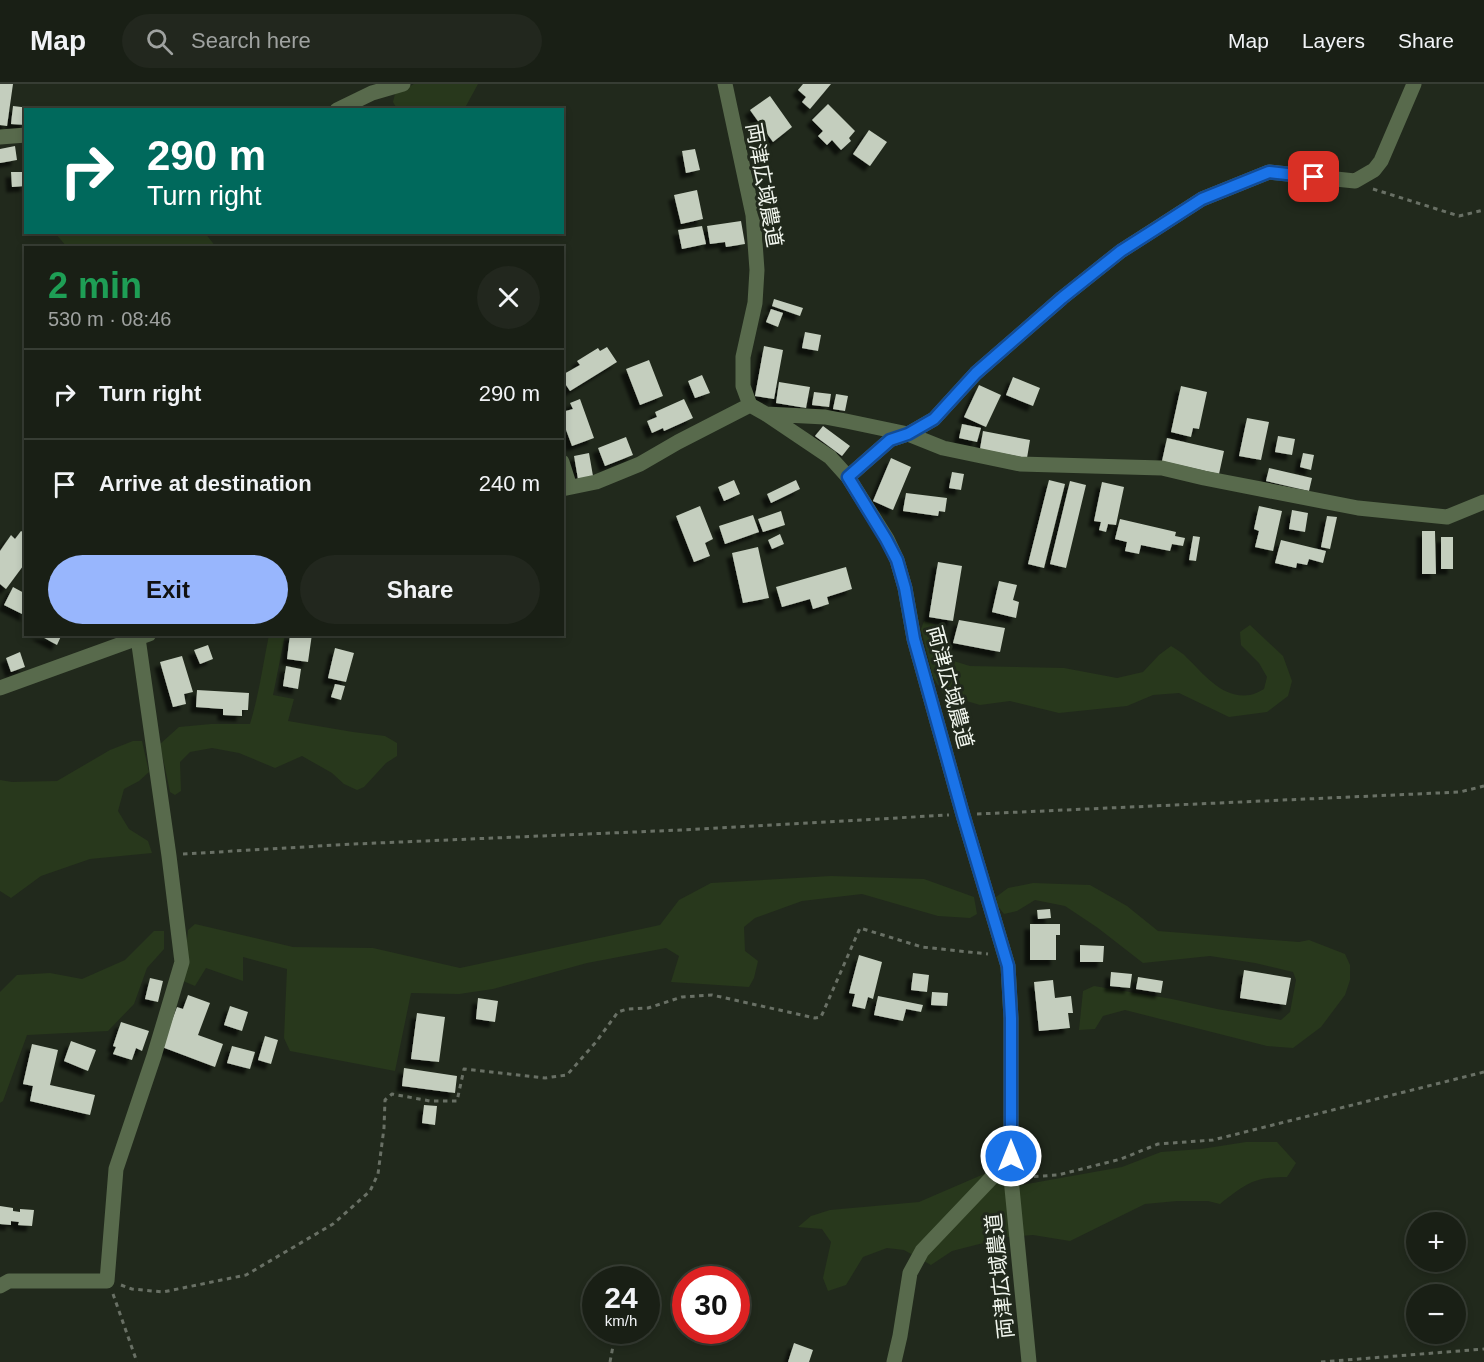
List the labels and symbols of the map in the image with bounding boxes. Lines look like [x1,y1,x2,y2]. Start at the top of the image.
street label: 両津広域農道 [742,121,787,249]
pin [1288,151,1339,202]
street label: 両津広域農道 [923,623,978,751]
position arrow [979,1124,1043,1188]
street label: 両津広域農道 [981,1212,1018,1340]
speed limit sign: 30 [672,1266,750,1344]

